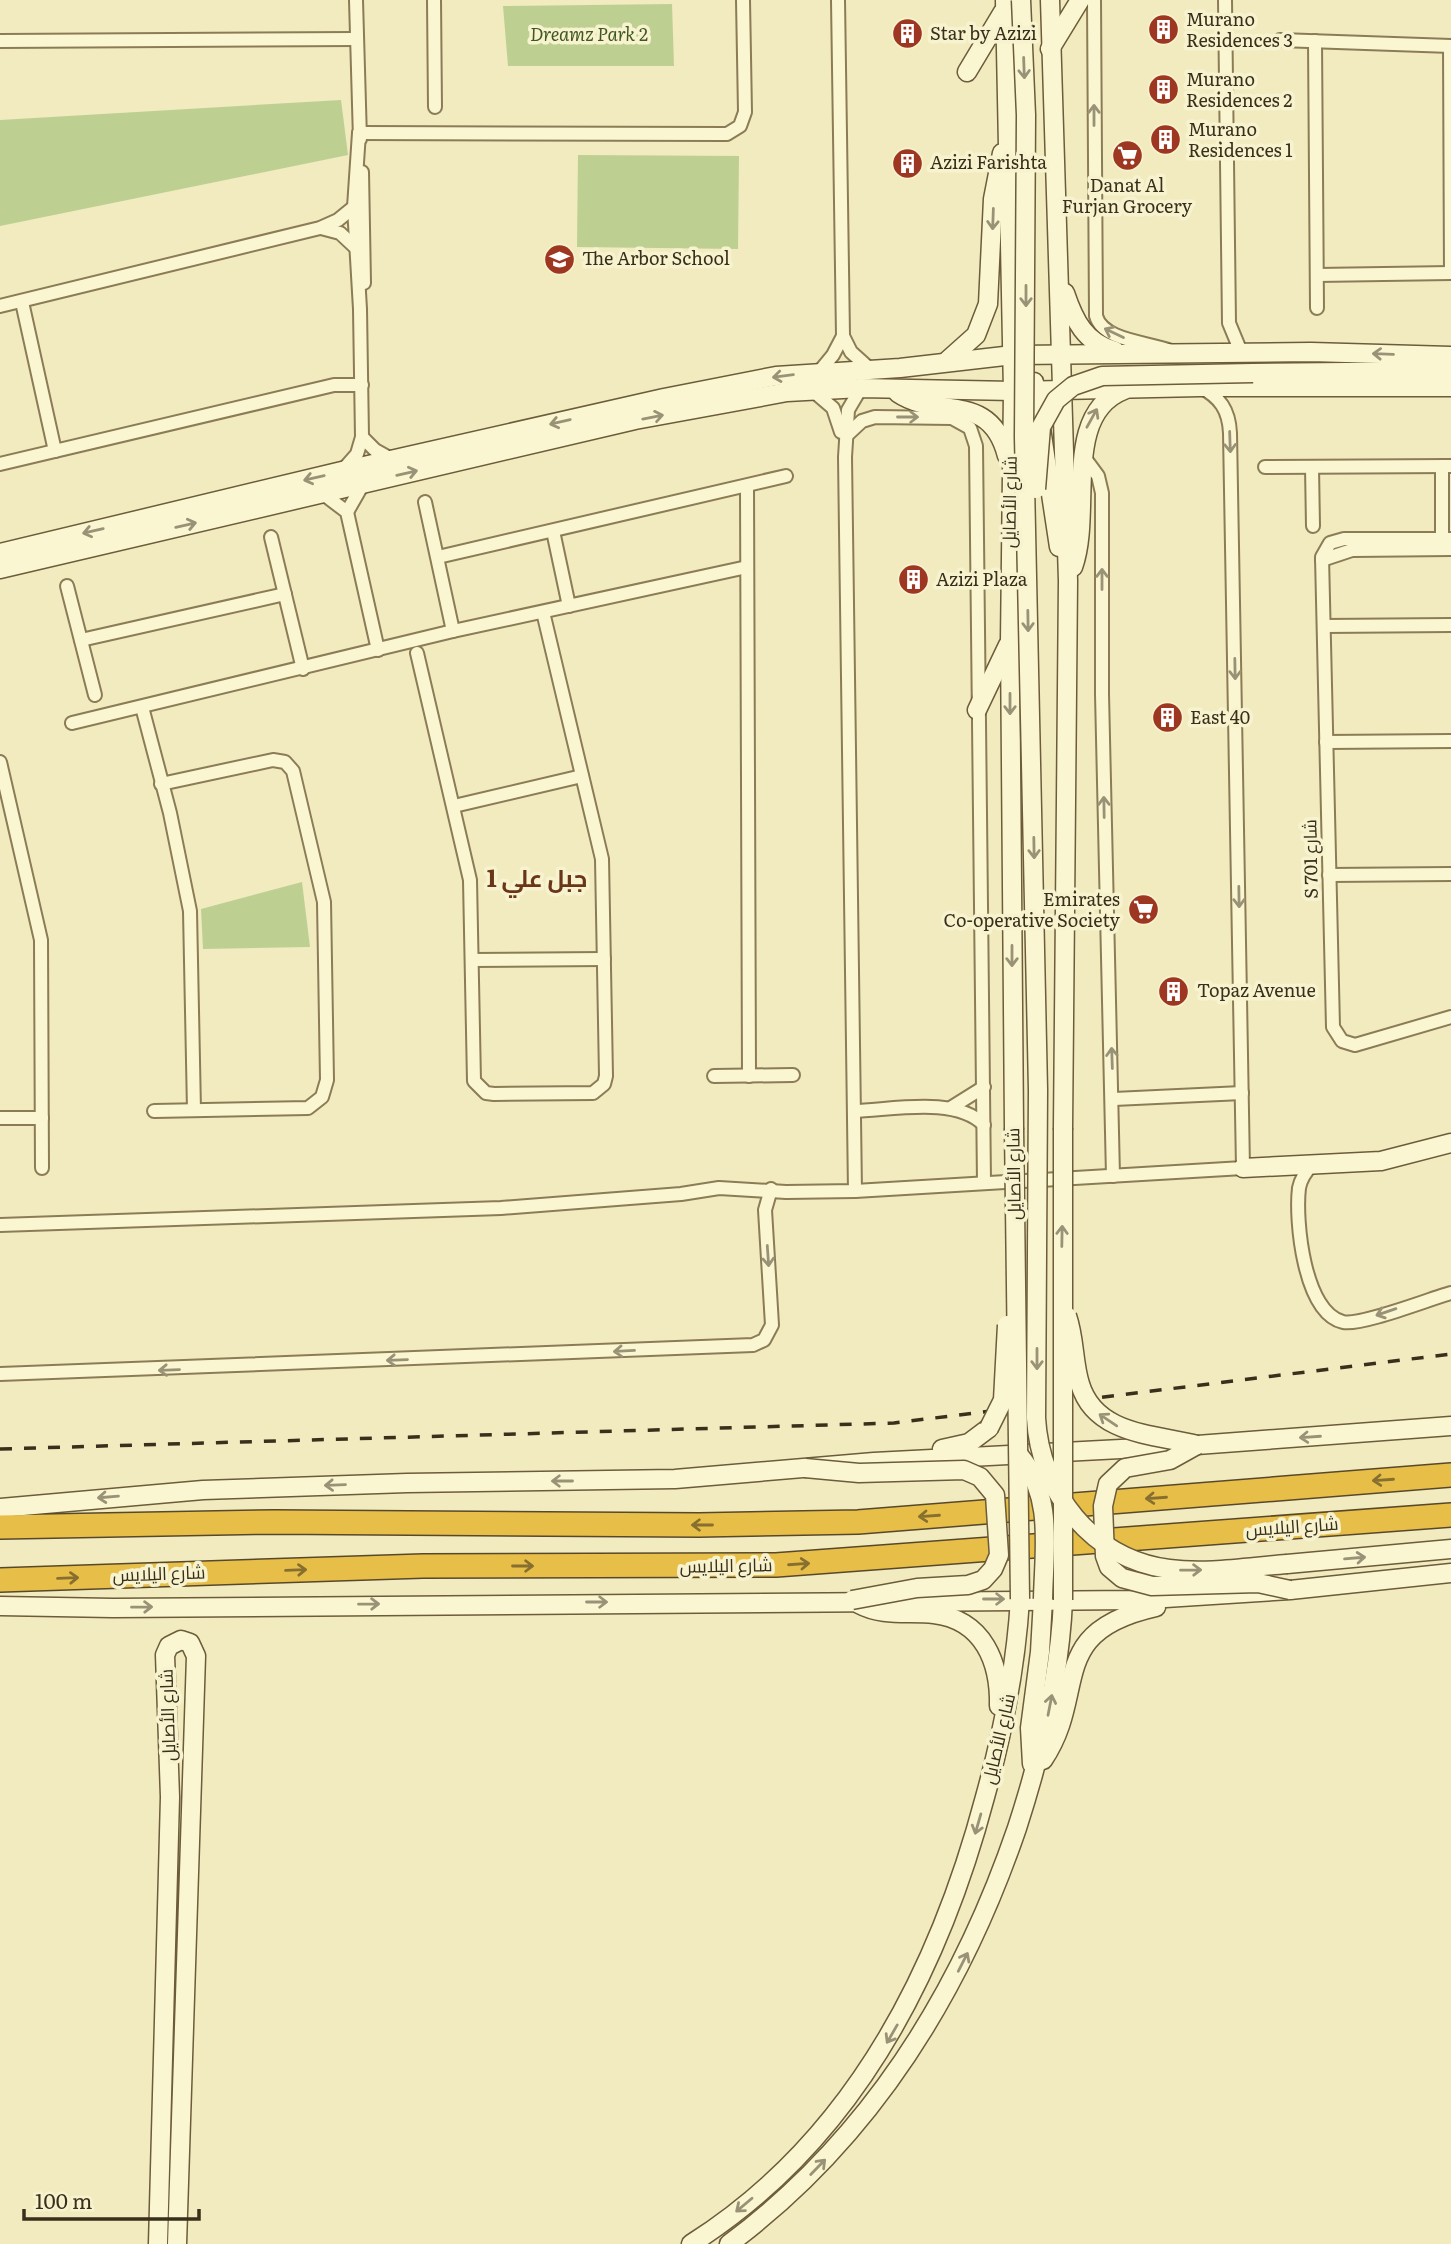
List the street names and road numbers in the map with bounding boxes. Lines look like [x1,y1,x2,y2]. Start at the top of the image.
street label: شارع الأصايل [994,456,1023,548]
street label: S 701 شارع [1295,819,1324,899]
street label: شارع الأصايل [998,1128,1027,1220]
street label: شارع اليلايس [1245,1509,1339,1542]
street label: شارع اليلايس [679,1550,773,1579]
street label: شارع اليلايس [112,1557,206,1588]
street label: شارع الأصايل [151,1668,182,1762]
street label: شارع الأصايل [974,1691,1021,1787]

